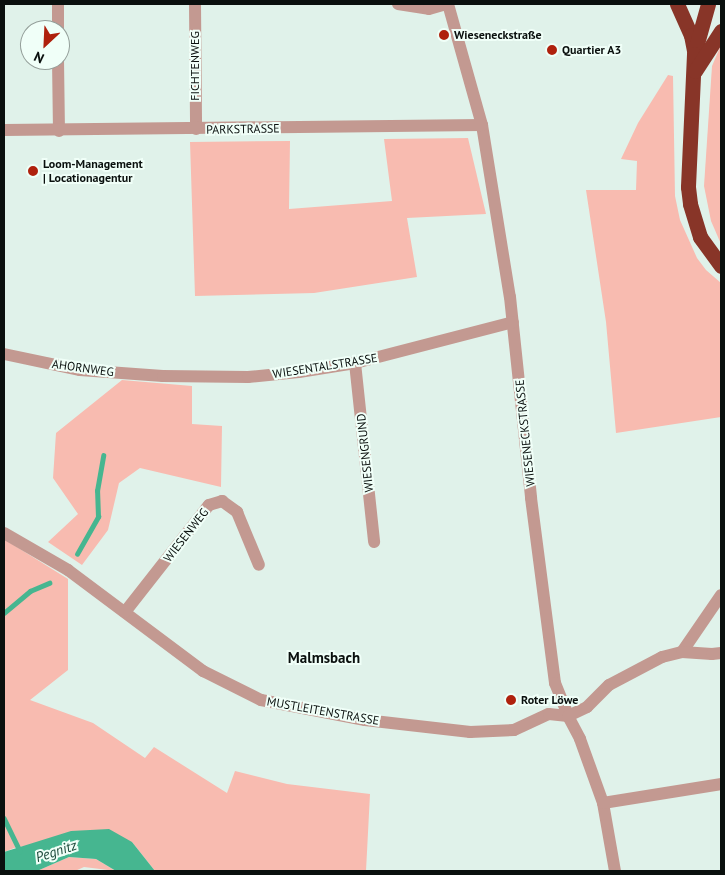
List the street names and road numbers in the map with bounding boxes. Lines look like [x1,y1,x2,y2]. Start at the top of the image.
street label: FICHTENWEG [188,31,202,101]
street label: PARKSTRASSE [206,121,280,137]
street label: WIESENTALSTRASSE [272,351,378,381]
street label: AHORNWEG [51,357,115,379]
street label: WIESENECKSTRASSE [512,379,538,487]
street label: WIESENGRUND [354,413,376,493]
street label: WIESENWEG [160,505,212,565]
street label: MUSTLEITENSTRASSE [266,694,380,728]

